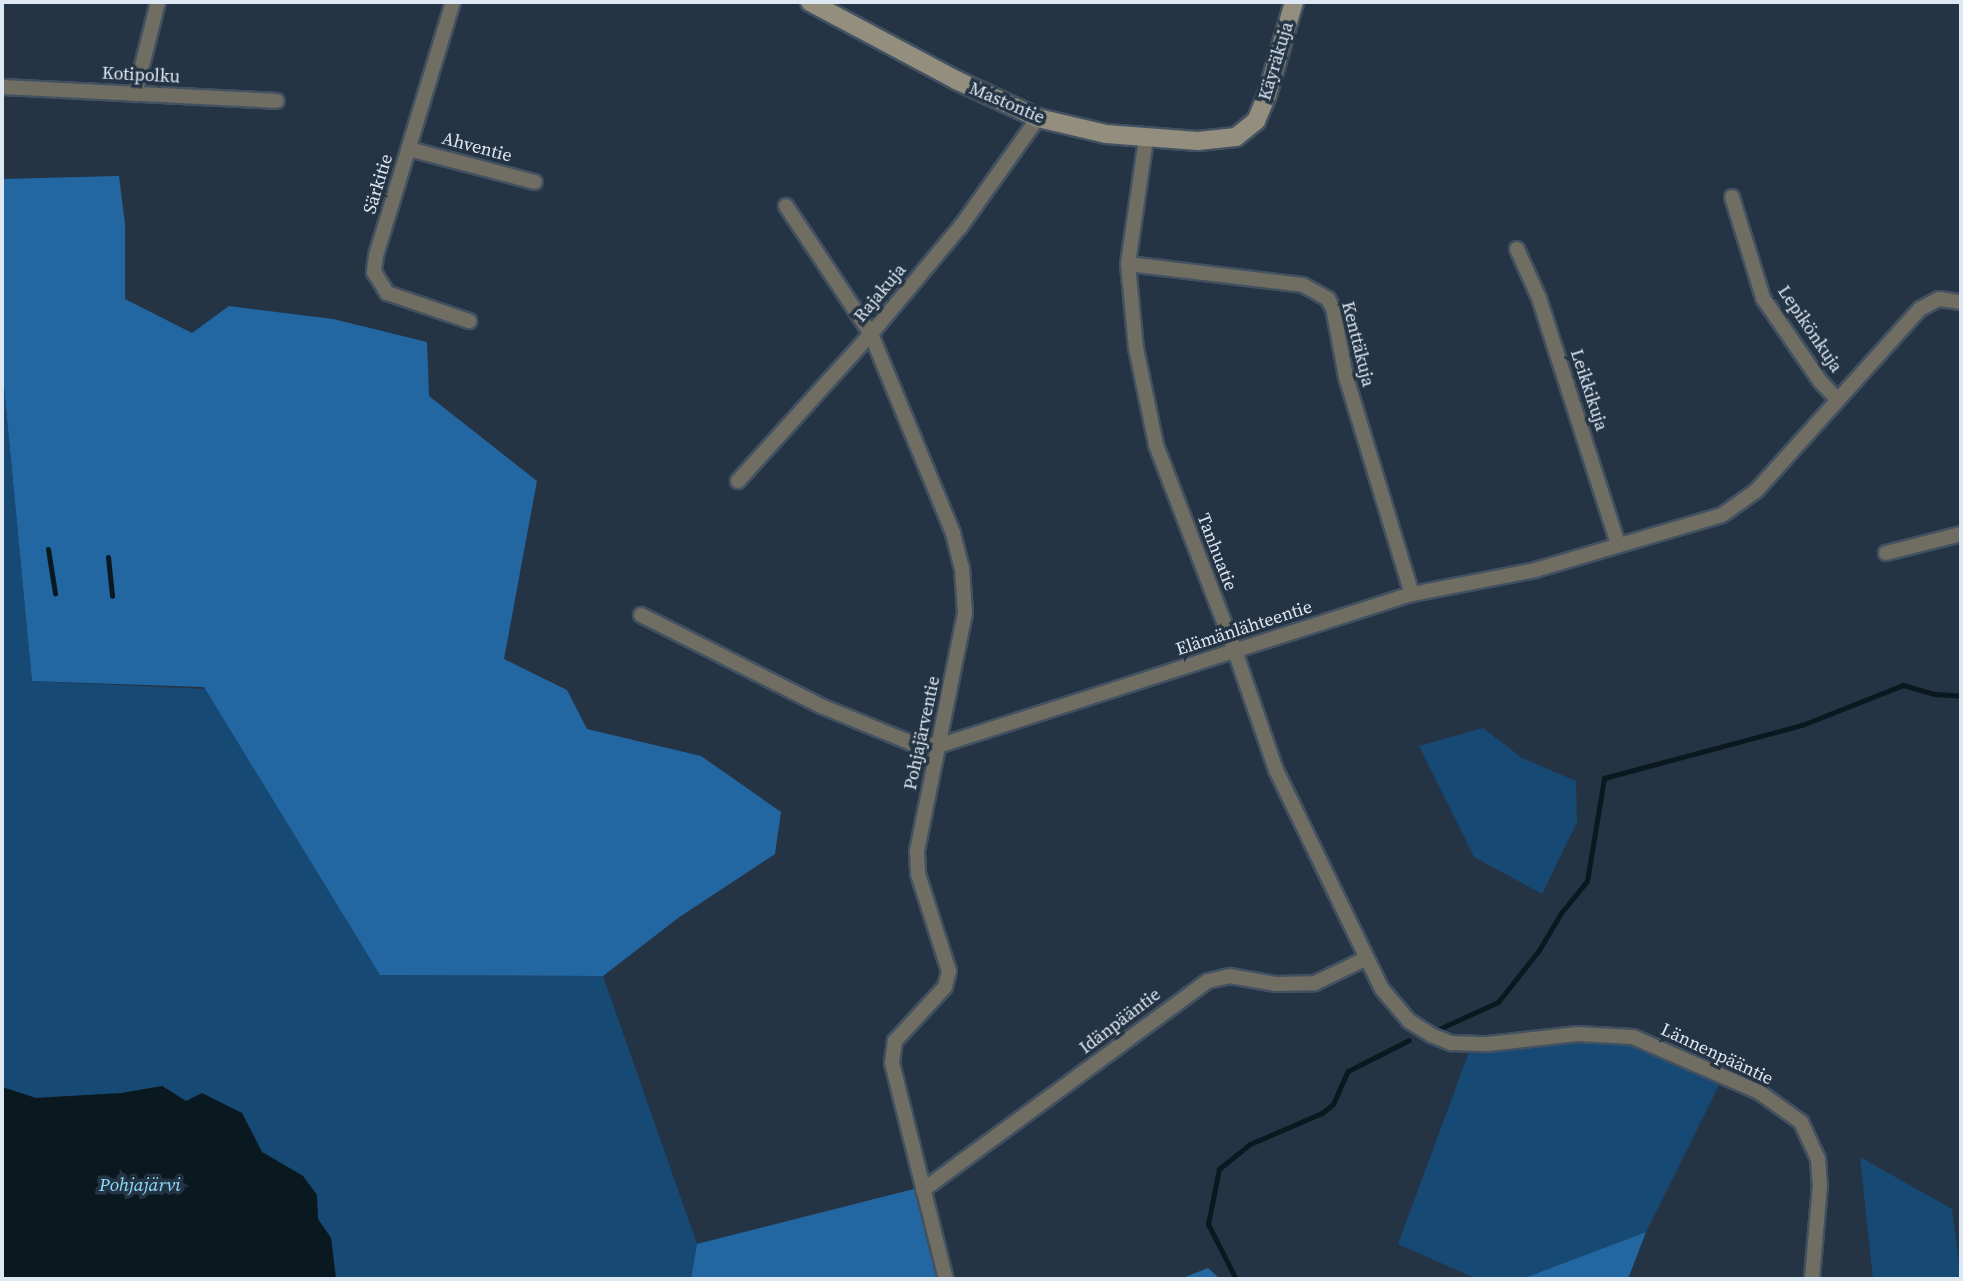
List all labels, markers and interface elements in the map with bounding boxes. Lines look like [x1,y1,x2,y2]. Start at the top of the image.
street label: Käyräkuja [1254,19,1298,103]
street label: Kotipolku [101,62,181,88]
street label: Mastontie [966,77,1048,129]
street label: Ahventie [440,127,514,167]
street label: Särkitie [359,152,397,216]
street label: Rajakuja [849,259,911,327]
street label: Lepikönkuja [1773,281,1847,377]
street label: Kenttäkuja [1337,299,1379,389]
street label: Leikkikuja [1566,346,1612,434]
street label: Tanhuatie [1192,510,1242,594]
street label: Elämänlähteentie [1173,596,1315,660]
street label: Pohjajärventie [899,674,945,792]
street label: Idänpääntie [1075,983,1165,1059]
street label: Lännenpääntie [1657,1019,1777,1089]
water label: Pohjajärvi [99,1174,181,1196]

